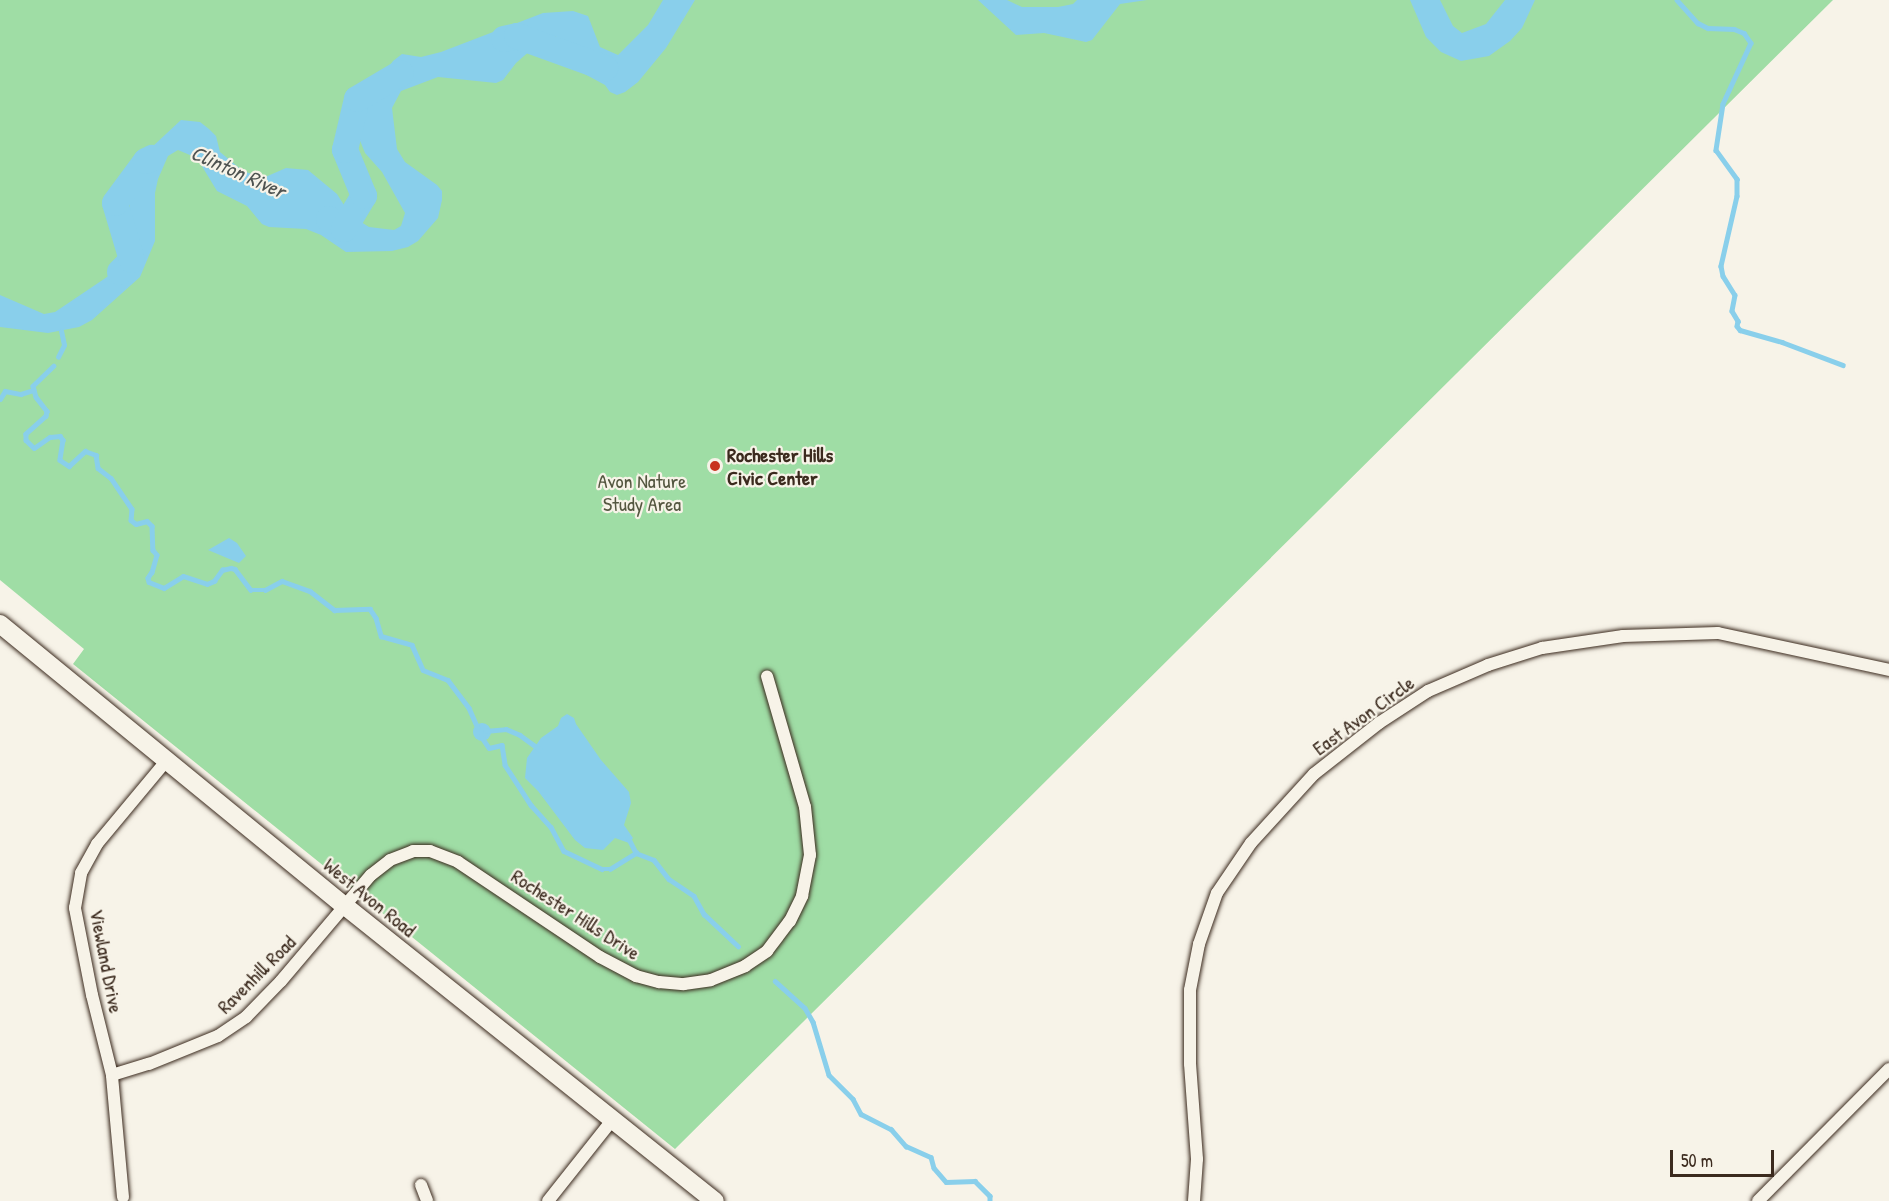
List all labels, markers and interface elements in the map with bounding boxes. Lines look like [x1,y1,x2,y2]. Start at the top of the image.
water label: Clinton River [187,140,289,204]
place label: Rochester Hills Civic Center [727,442,833,489]
marker: Rochester Hills Civic Center [708,459,722,473]
park label: Avon Nature Study Area [598,468,686,515]
street label: East Avon Circle [1308,670,1418,760]
street label: West Avon Road [319,853,421,941]
street label: Rochester Hills Drive [507,863,645,965]
street label: Viewland Drive [85,907,129,1015]
street label: Ravenhill Road [212,930,300,1018]
scale bar [1673,1138,1776,1176]
text: 50 m [1681,1148,1713,1173]

